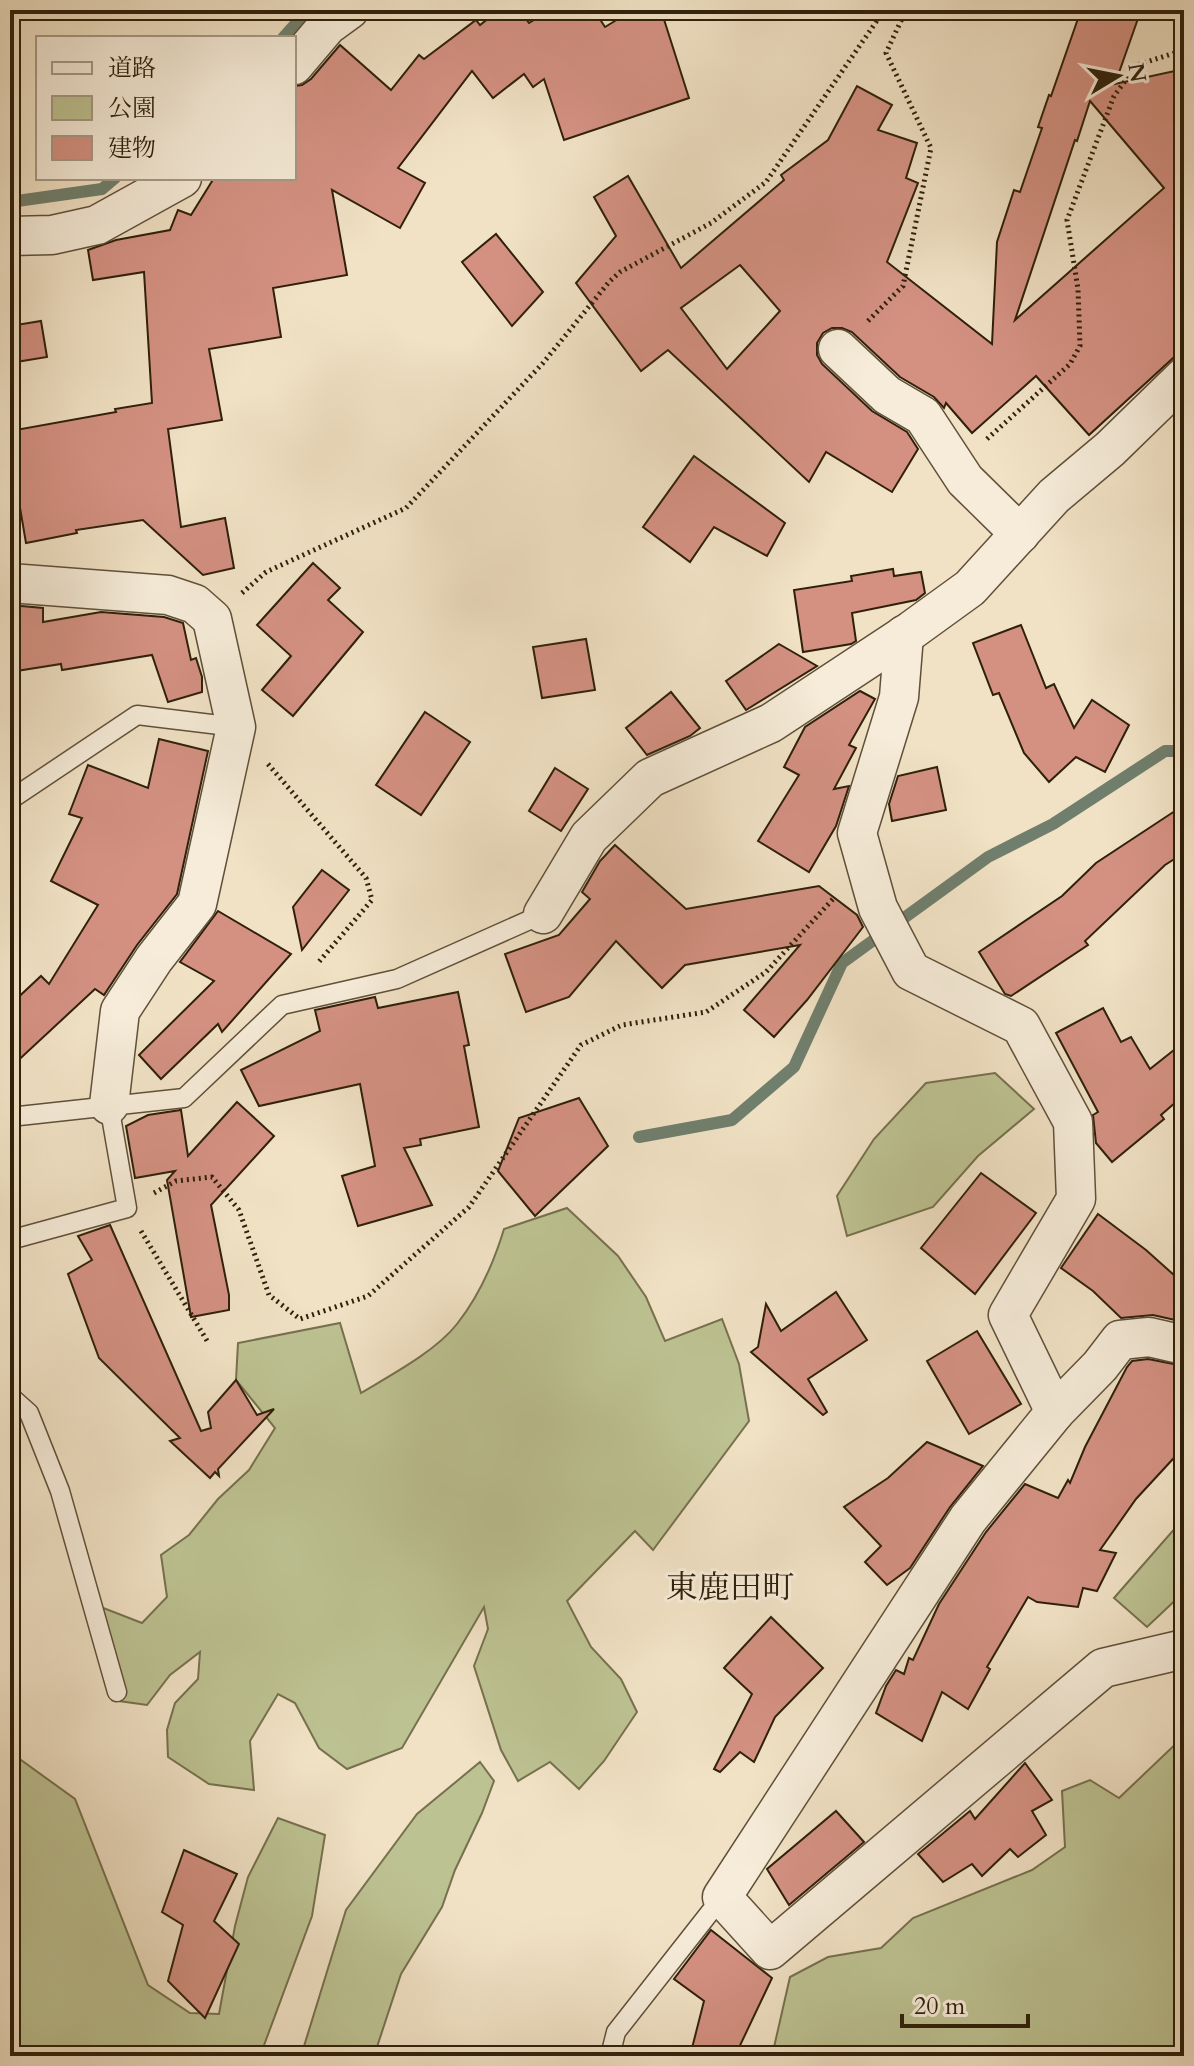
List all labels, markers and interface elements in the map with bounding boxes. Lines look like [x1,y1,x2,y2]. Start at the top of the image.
legend [36,36,296,180]
north arrow [1078,36,1158,116]
text: 道路 [108,52,156,85]
text: N [1120,61,1153,85]
text: 公園 [108,92,156,125]
text: 建物 [108,132,156,165]
district label: 東鹿田町 [666,1566,794,1610]
scale bar [902,1978,1028,2028]
text: 20 m [914,1990,966,2023]

